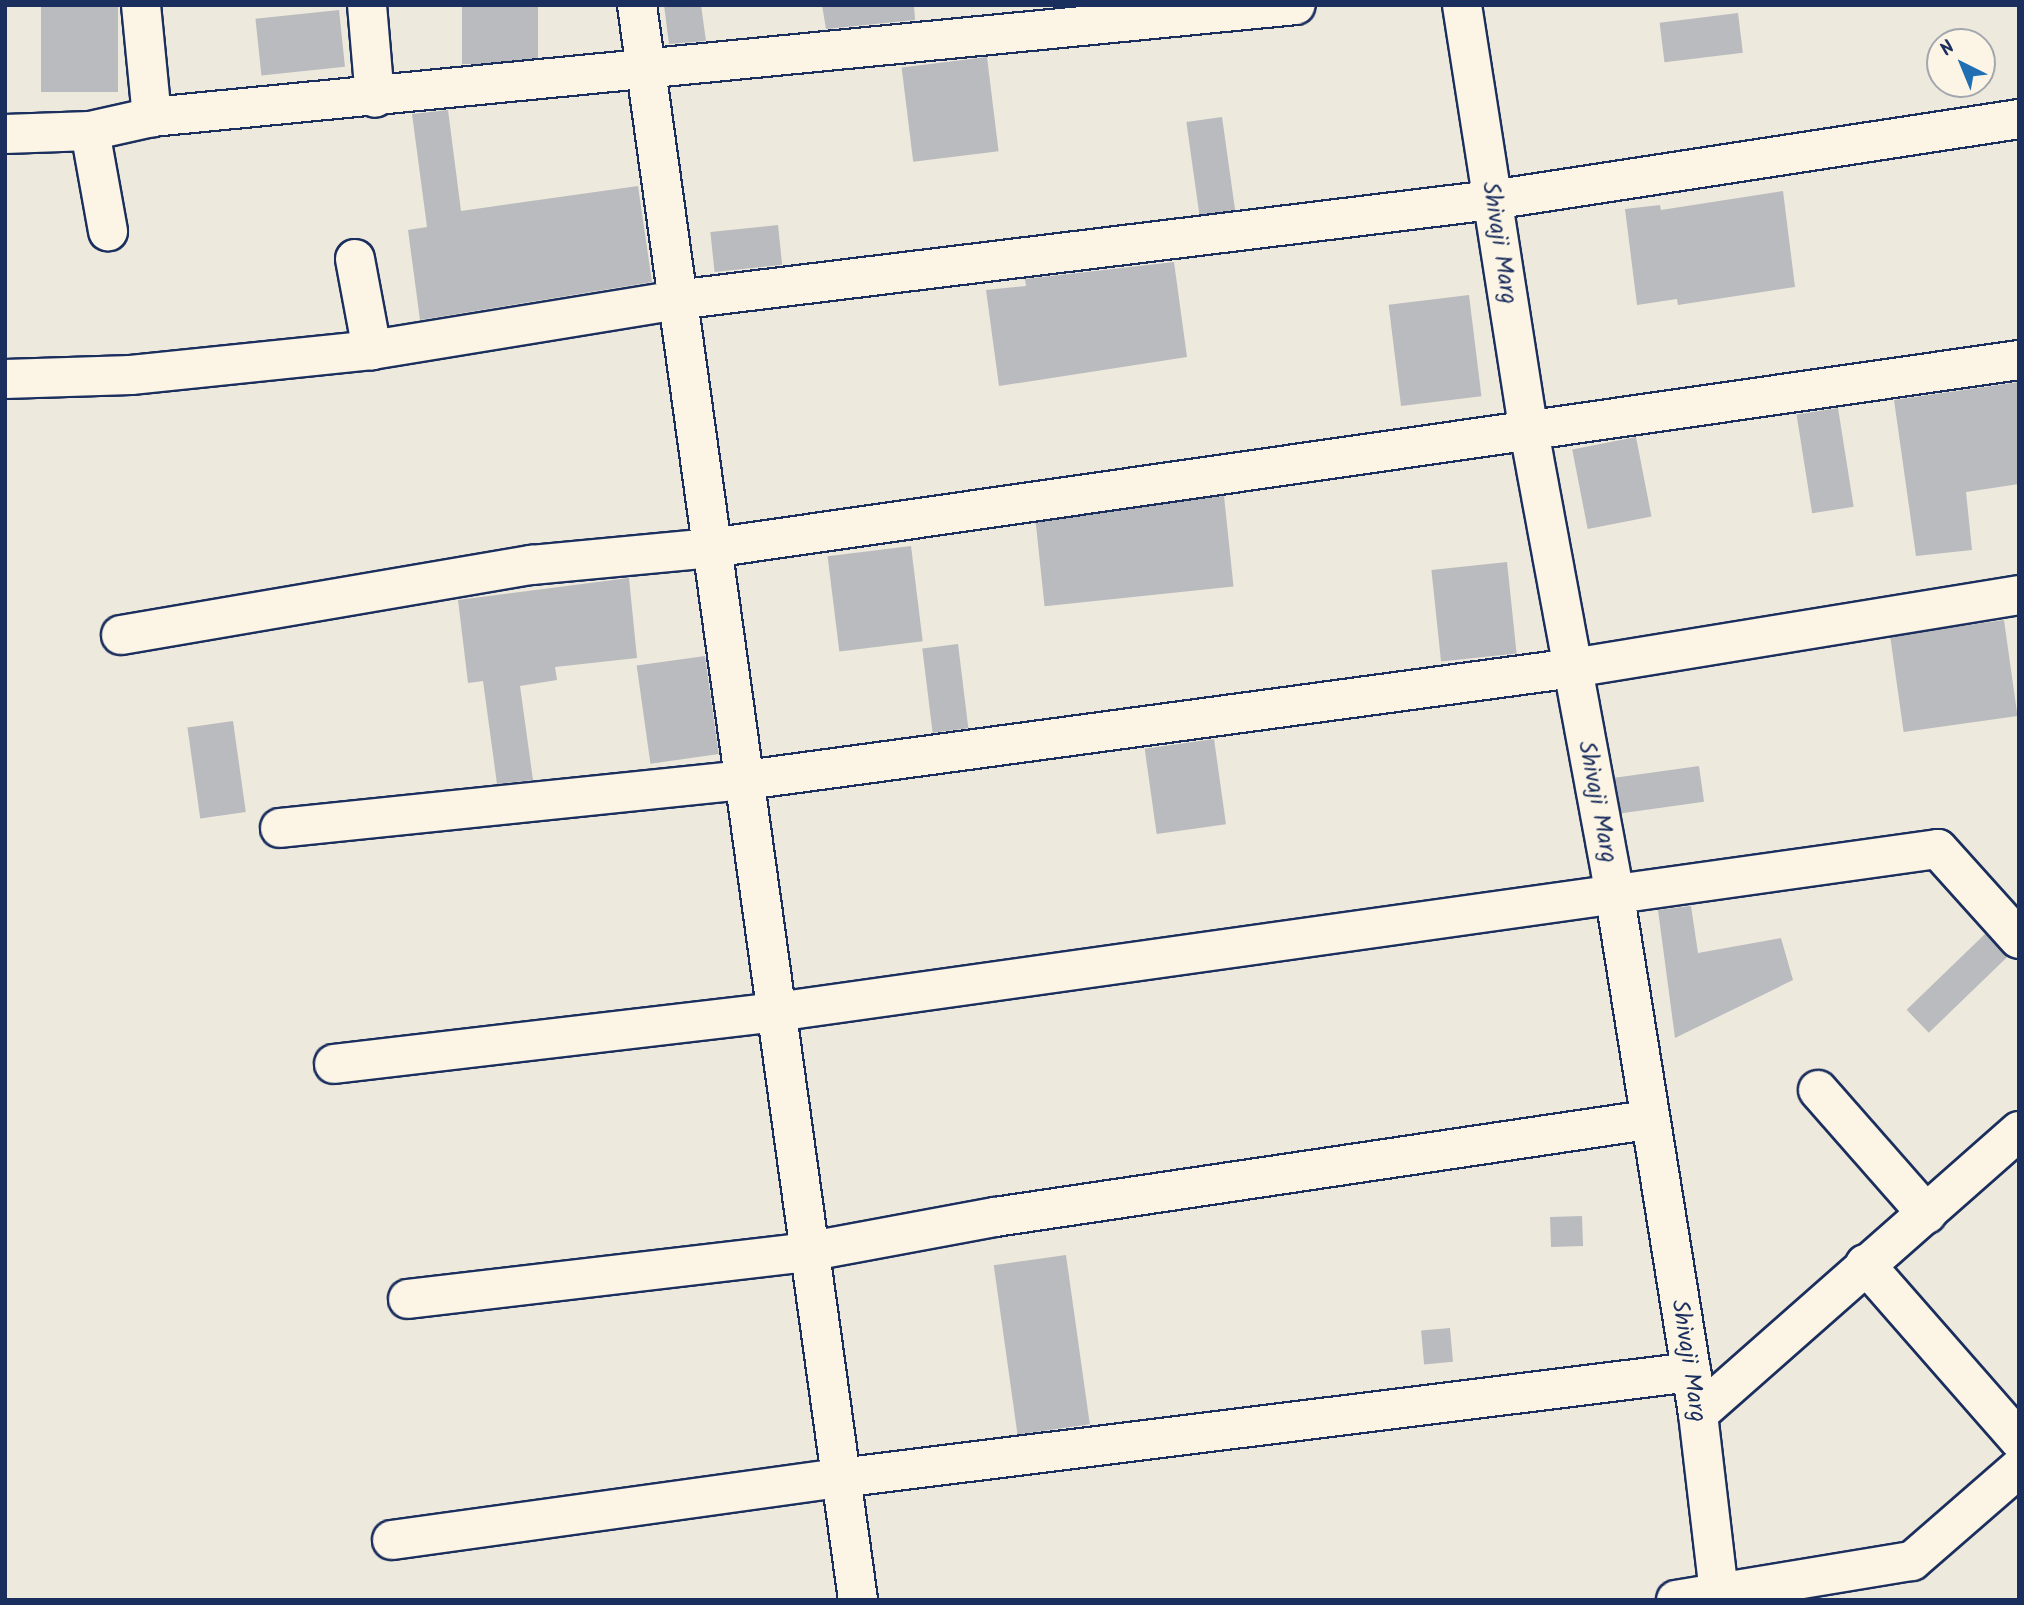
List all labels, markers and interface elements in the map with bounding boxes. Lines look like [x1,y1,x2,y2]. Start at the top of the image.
north arrow [1926,28,1996,98]
text: N [1933,34,1963,64]
street label: Shivaji Marg [1475,180,1523,306]
street label: Shivaji Marg [1571,739,1623,865]
street label: Shivaji Marg [1664,1298,1712,1424]

